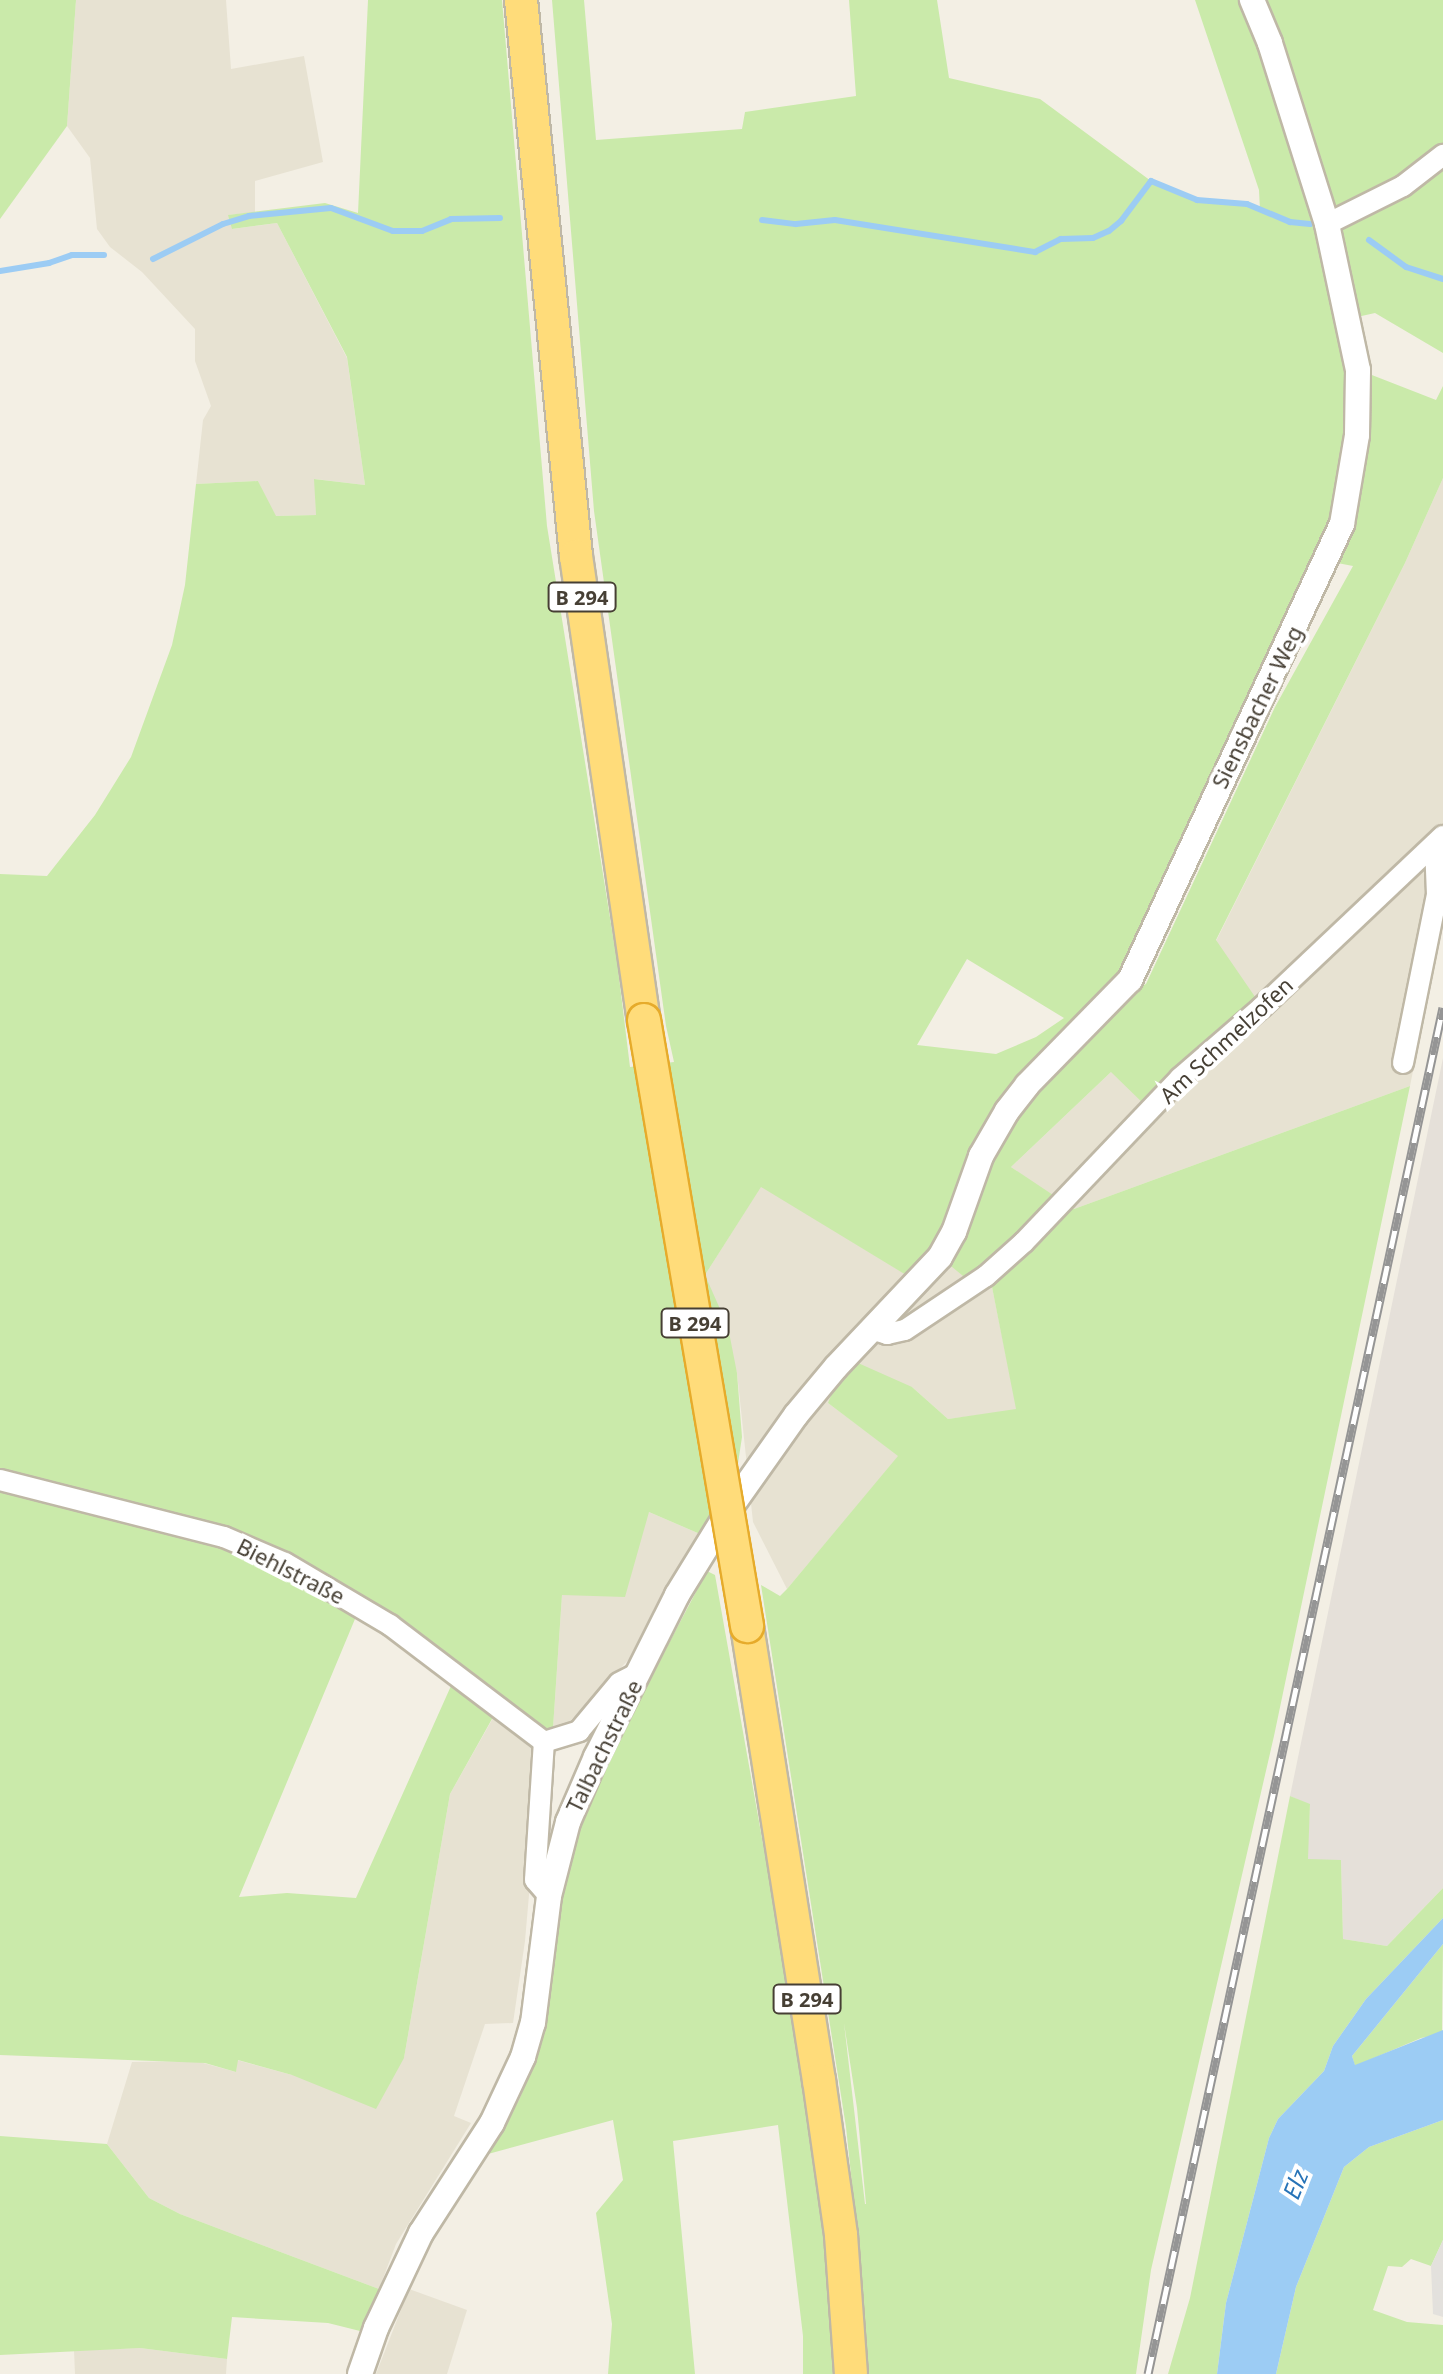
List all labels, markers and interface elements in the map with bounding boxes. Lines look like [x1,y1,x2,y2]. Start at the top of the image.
road number: B 294 [546,581,618,613]
street label: Siensbacher Weg [1206,621,1308,793]
street label: Am Schmelzofen [1154,972,1298,1108]
road number: B 294 [659,1307,731,1339]
street label: Biehlstraße [233,1533,349,1609]
street label: Talbachstraße [561,1675,647,1817]
road number: B 294 [771,1983,843,2015]
water label: Elz [1276,2165,1314,2203]

